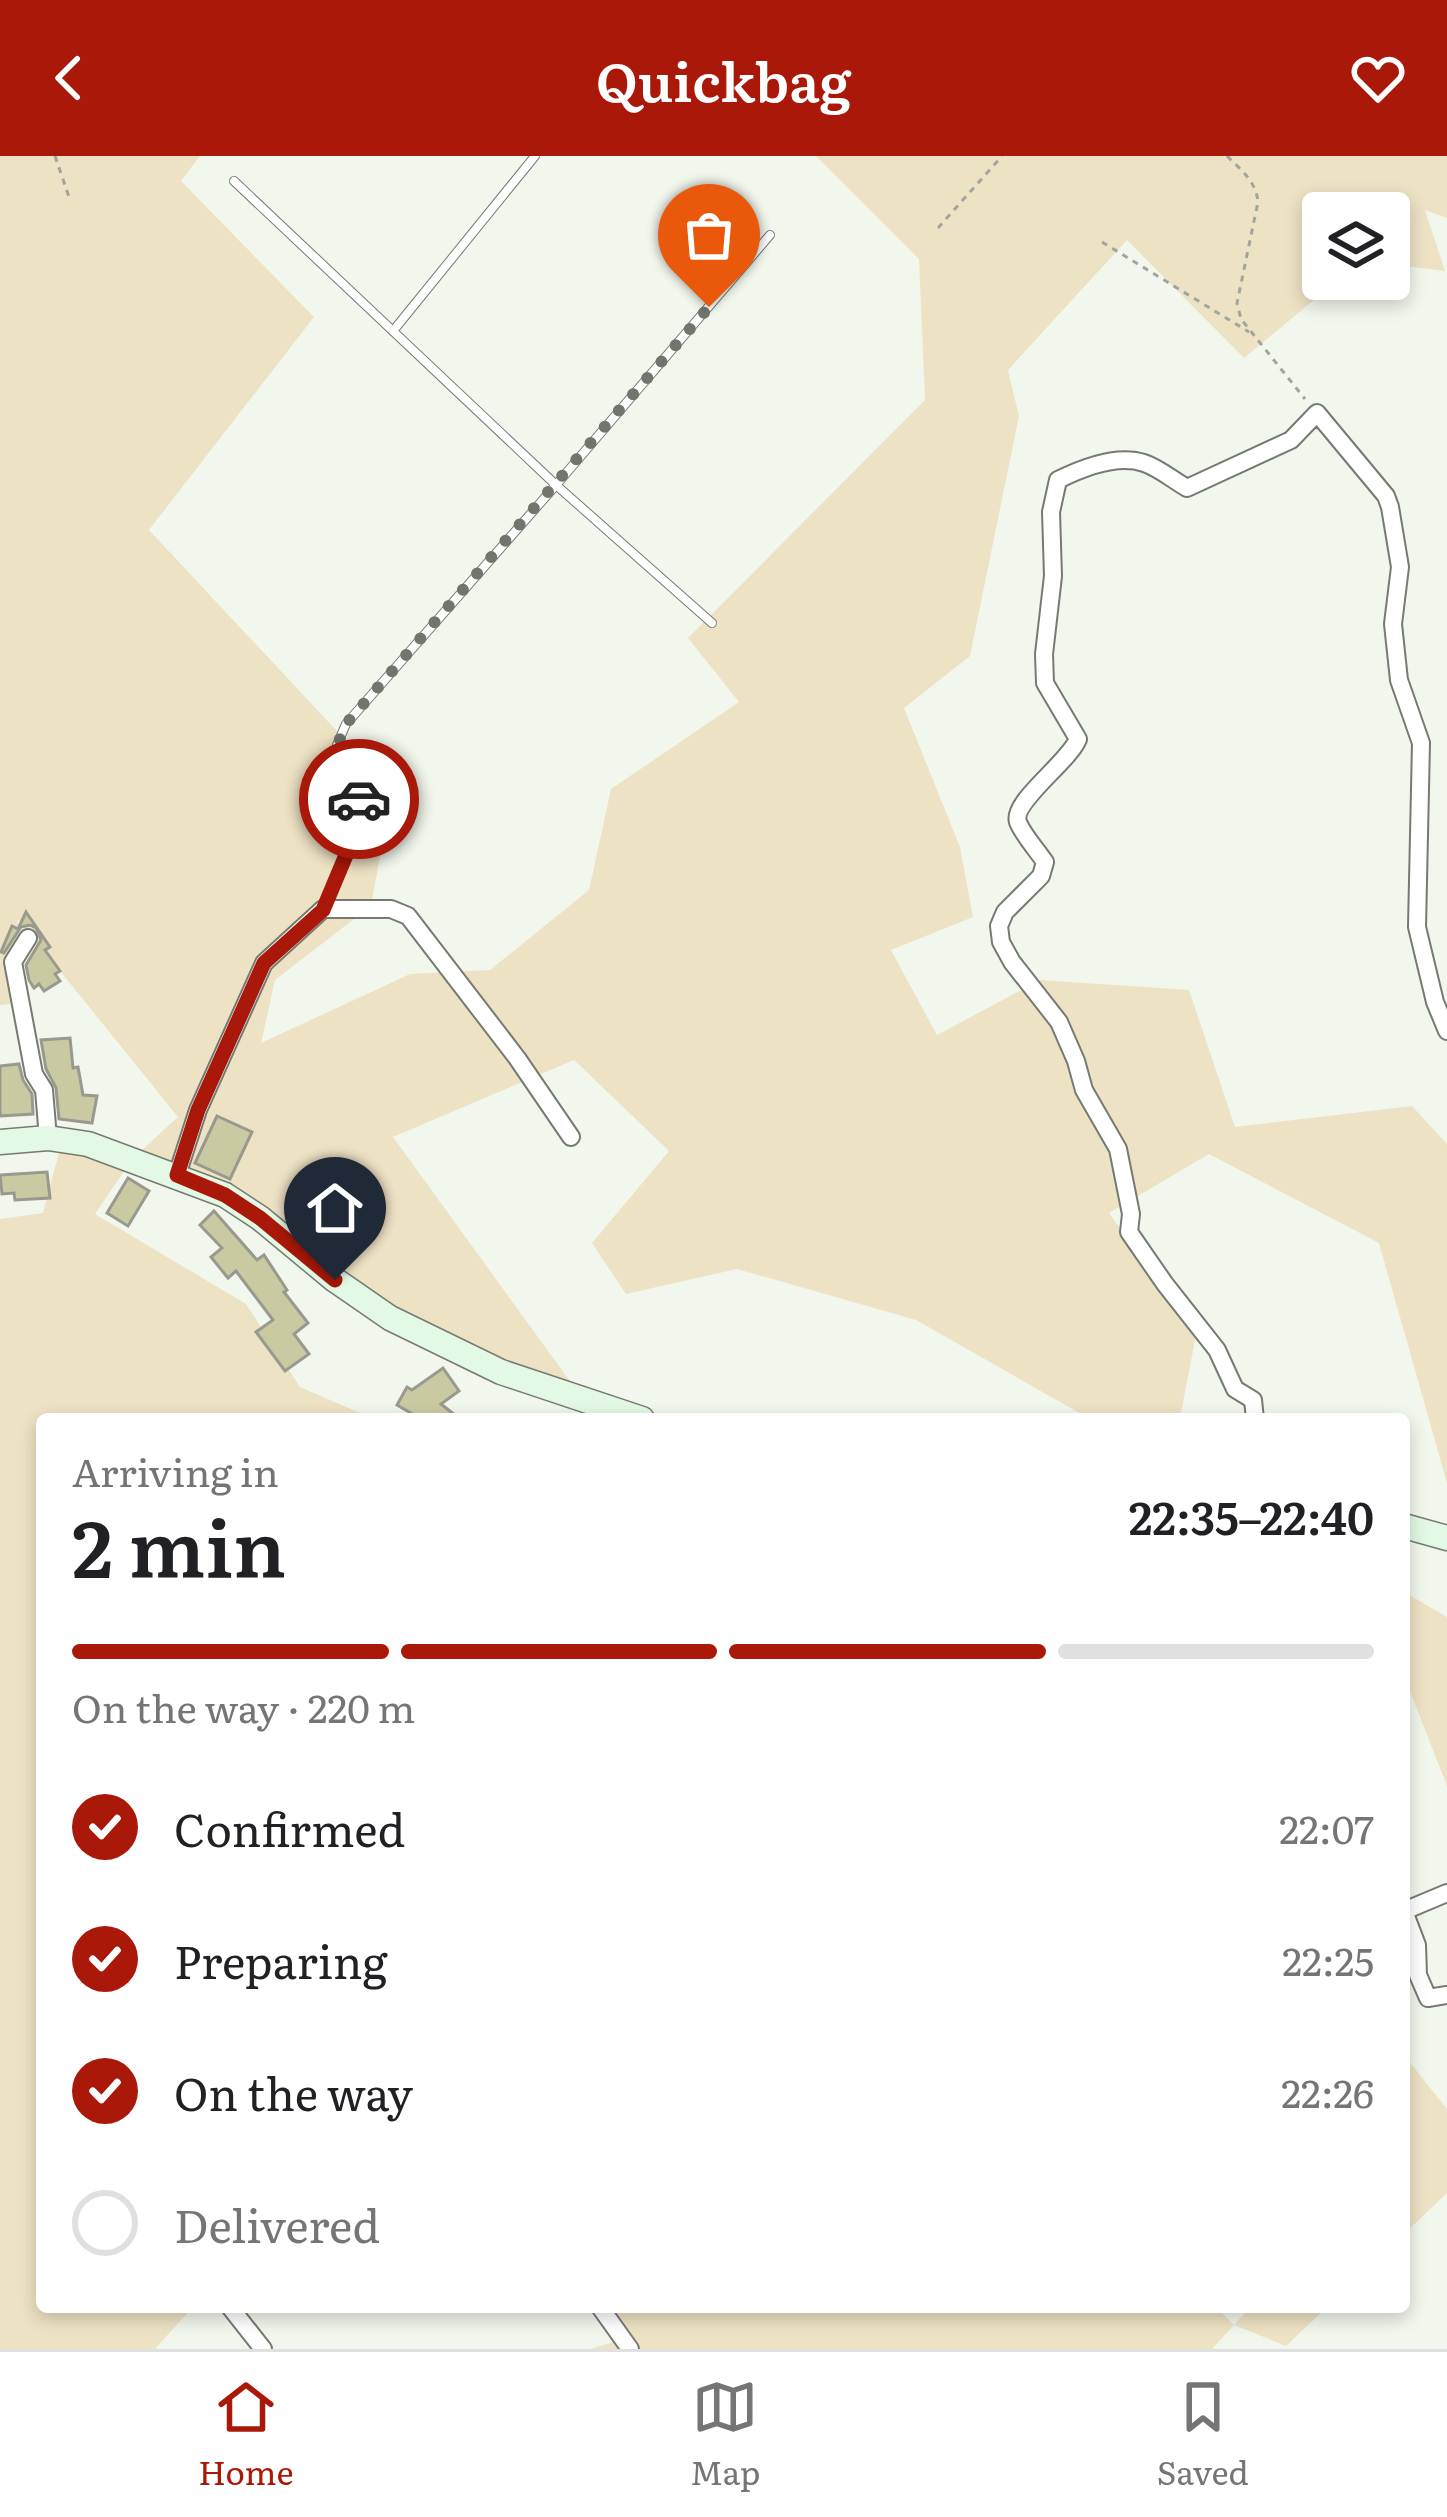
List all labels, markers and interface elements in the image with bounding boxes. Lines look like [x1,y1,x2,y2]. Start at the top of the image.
text: Quickbag [596,38,851,119]
icon: back [36,45,102,111]
icon: heart [1345,45,1411,111]
pin [658,184,760,307]
map controls [1302,192,1410,300]
button: layers [1302,192,1410,300]
icon: bag [676,202,742,268]
courier [299,739,419,859]
icon: car [326,766,392,832]
pin [284,1157,386,1280]
icon: home [302,1175,368,1241]
text: Arriving in [72,1441,279,1499]
text: 22:35–22:40 [1129,1482,1374,1549]
text: 2 min [72,1486,286,1602]
text: On the way · 220 m [72,1677,415,1735]
icon: check [72,1794,138,1860]
text: Confirmed [174,1794,405,1861]
text: 22:07 [1279,1798,1374,1856]
icon: check [72,1926,138,1992]
text: Preparing [174,1926,388,1993]
text: 22:25 [1282,1930,1374,1988]
icon: check [72,2058,138,2124]
text: On the way [174,2058,413,2125]
text: 22:26 [1281,2062,1374,2120]
text: Delivered [174,2190,380,2257]
tab: Home [198,2374,294,2495]
tab: Map [690,2374,760,2495]
tab: Saved [1157,2374,1249,2495]

